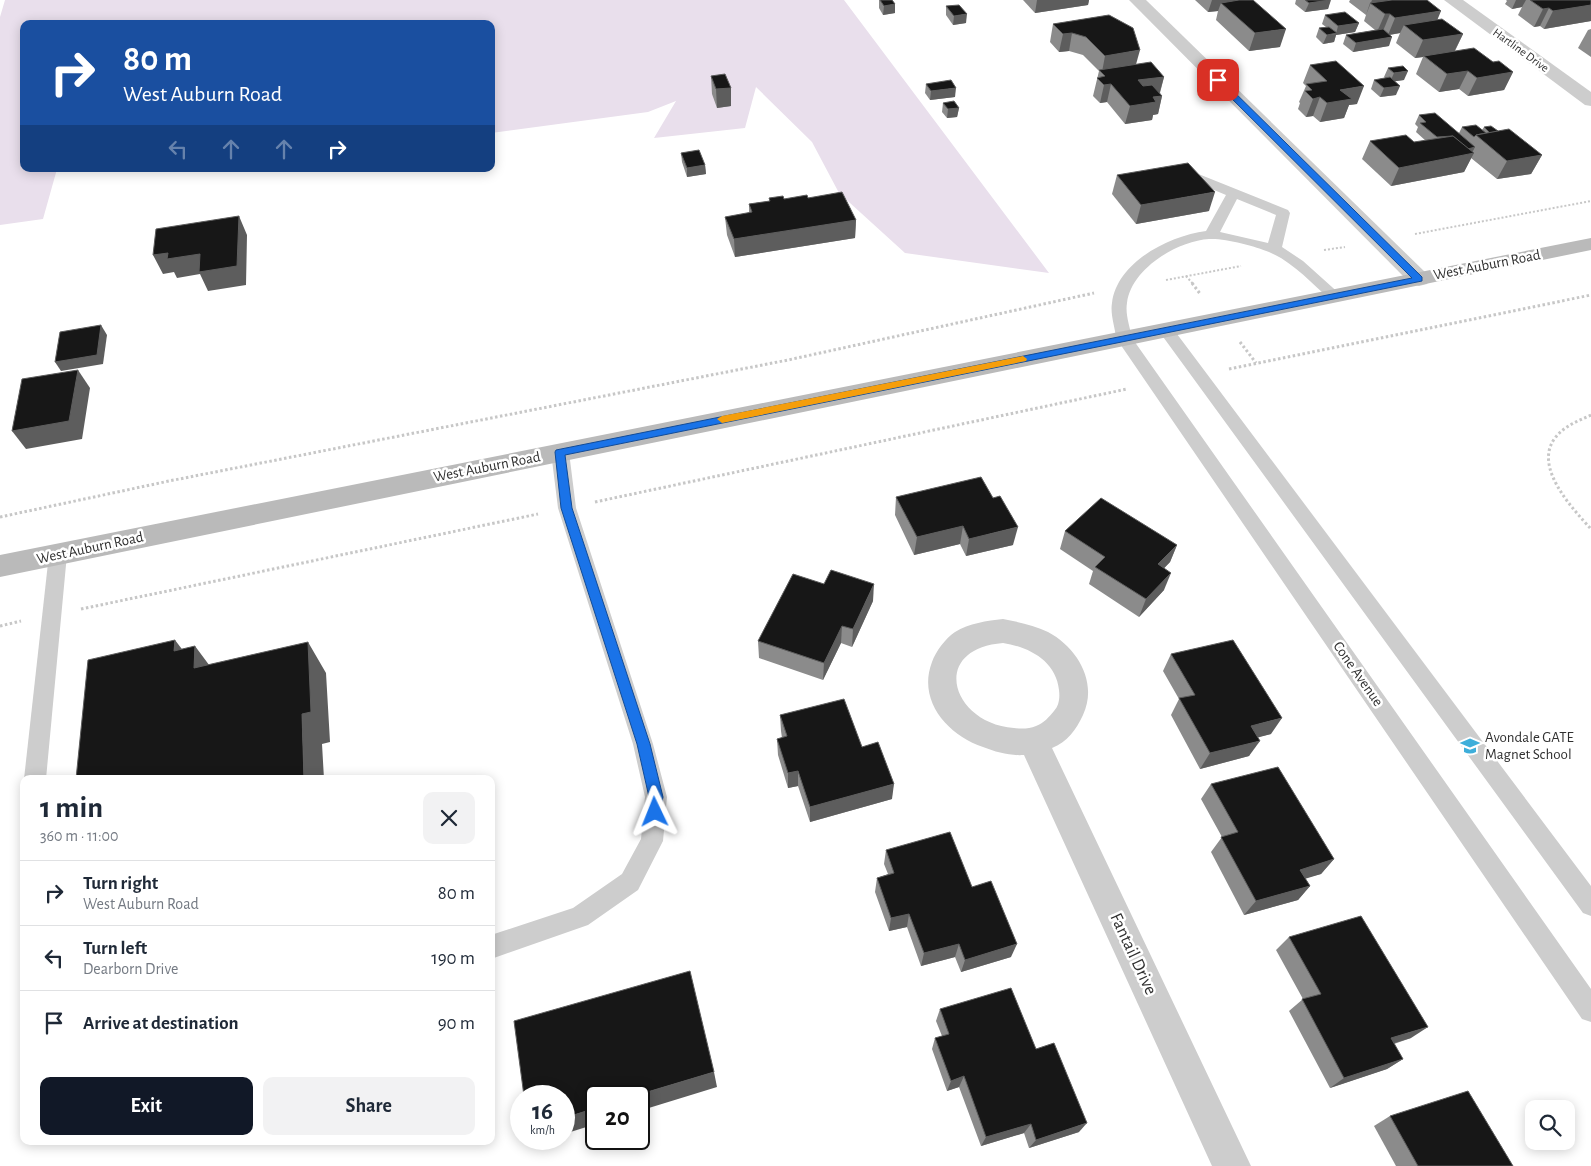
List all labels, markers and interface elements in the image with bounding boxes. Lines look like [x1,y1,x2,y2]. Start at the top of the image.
street label: Hartline Drive [1491,26,1551,74]
icon: right [40,40,105,105]
text: 80 m [123,42,192,77]
pin [1197,59,1239,101]
icon: arrive [1204,66,1232,94]
text: West Auburn Road [123,83,282,105]
icon: left [164,135,192,163]
icon: ahead [217,135,245,163]
icon: ahead [270,135,298,163]
icon: right [323,135,351,163]
street label: West Auburn Road [1432,247,1542,283]
street label: West Auburn Road [432,449,542,485]
street label: West Auburn Road [35,529,145,567]
street label: Cone Avenue [1330,639,1386,709]
place label: Avondale GATE Magnet School [1485,730,1574,762]
school or university icon: Avondale GATE Magnet School [1459,735,1481,757]
position arrow [628,785,680,837]
button: close [423,792,475,844]
text: 1 min [40,793,103,823]
text: 360 m · 11:00 [40,828,119,844]
text: Turn right [83,874,158,893]
icon: right [40,879,68,907]
text: 80 m [438,884,475,903]
text: West Auburn Road [83,896,199,912]
street label: Fantail Drive [1106,910,1160,998]
text: Turn left [83,939,147,958]
icon: left [40,944,68,972]
text: 190 m [431,949,475,968]
text: Dearborn Drive [83,961,178,977]
icon: arrive [40,1009,68,1037]
text: Arrive at destination [83,1014,239,1033]
text: 90 m [438,1014,475,1033]
button: Exit [40,1077,253,1135]
button: Share [263,1077,475,1135]
speed limit sign: 20 [585,1085,650,1150]
text: 16 [532,1099,553,1124]
map controls [1525,1100,1575,1150]
button: search [1525,1100,1575,1150]
text: km/h [530,1124,555,1136]

